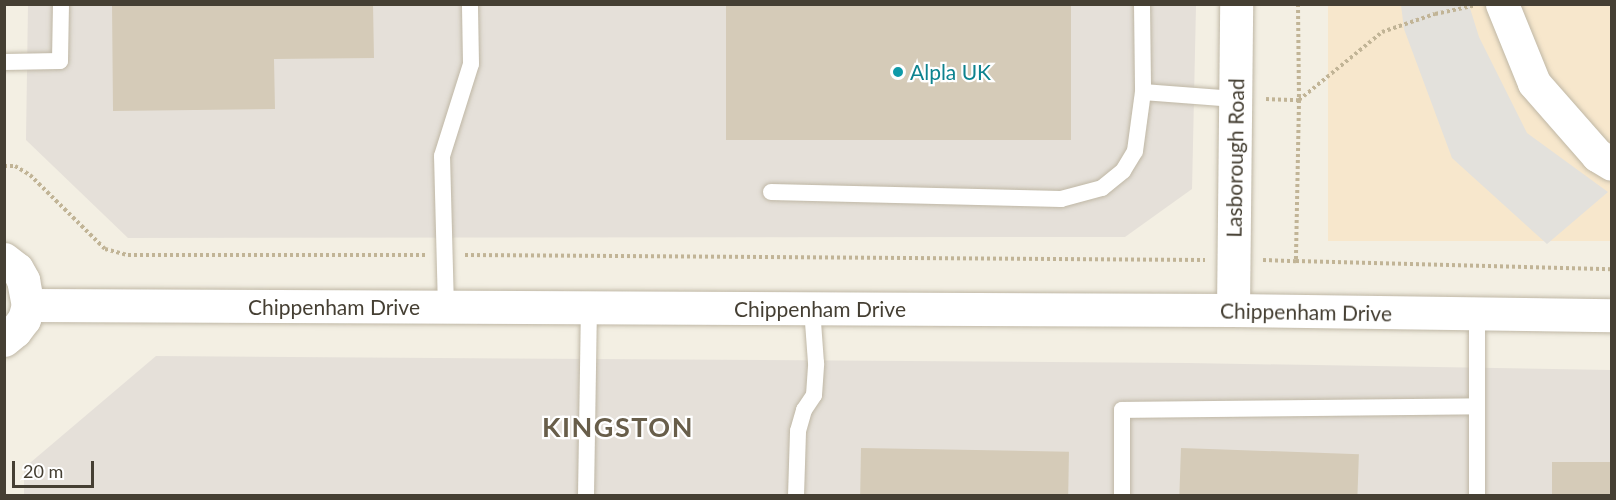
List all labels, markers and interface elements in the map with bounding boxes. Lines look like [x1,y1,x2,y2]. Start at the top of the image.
place label: Alpla UK [910,59,991,85]
marker: Alpla UK [891,65,905,79]
street label: Lasborough Road [1221,78,1249,238]
street label: Chippenham Drive [248,294,420,320]
street label: Chippenham Drive [734,296,906,322]
street label: Chippenham Drive [1220,298,1392,326]
district label: KINGSTON [542,411,694,443]
scale bar [15,449,98,487]
text: 20 m [23,460,63,482]

